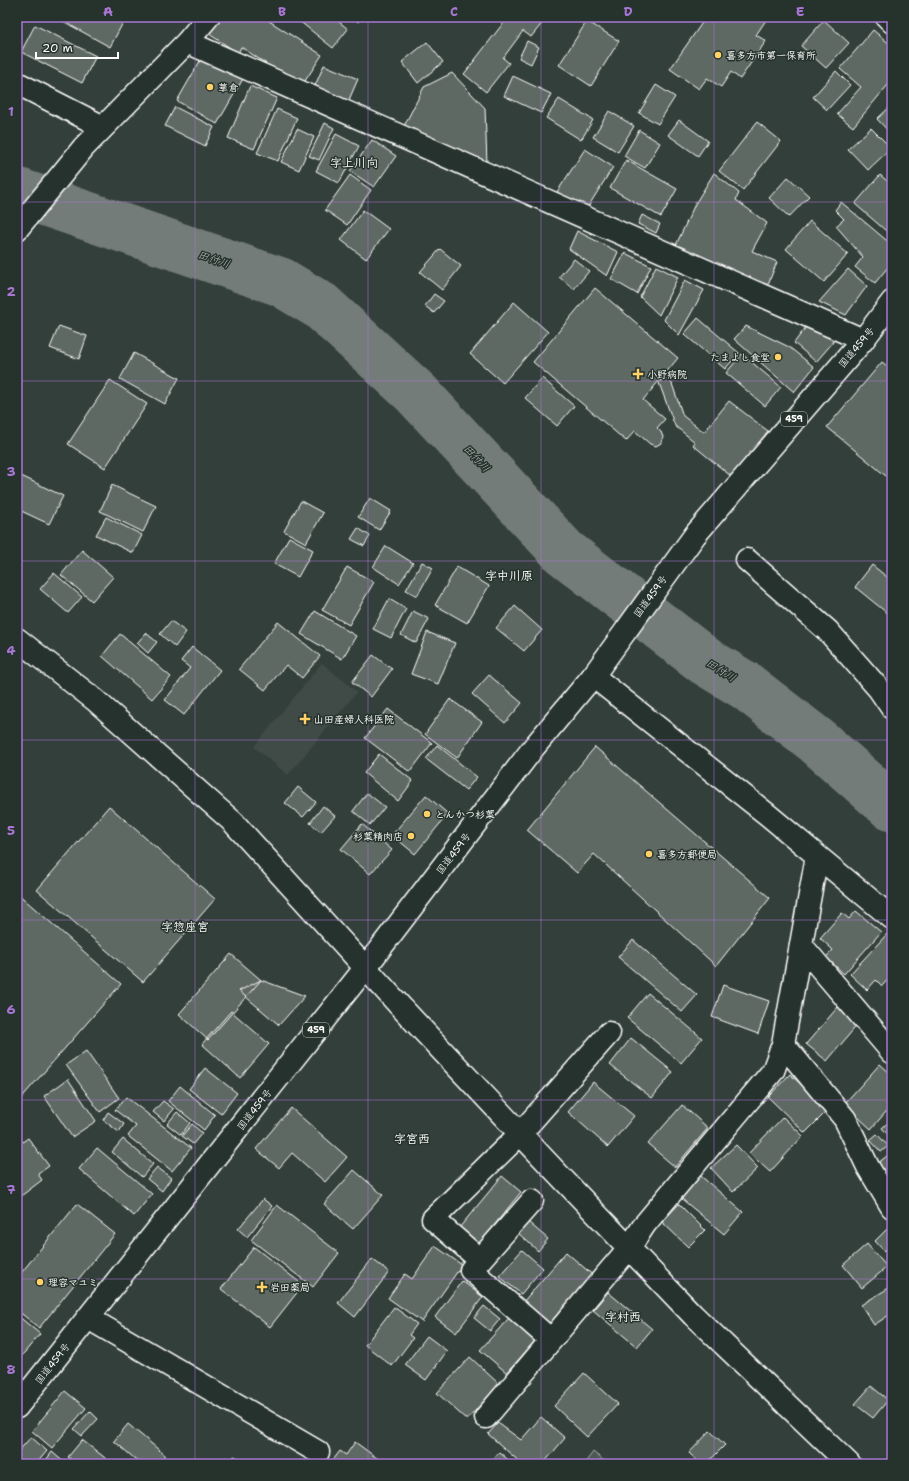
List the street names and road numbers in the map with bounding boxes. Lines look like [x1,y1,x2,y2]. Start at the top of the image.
street label: 国道459号 [836,324,877,370]
road number: 459 [781,412,807,426]
street label: 国道459号 [631,573,670,620]
street label: 国道459号 [433,830,473,877]
road number: 459 [303,1023,329,1037]
street label: 国道459号 [234,1086,275,1133]
street label: 国道459号 [32,1340,73,1387]

